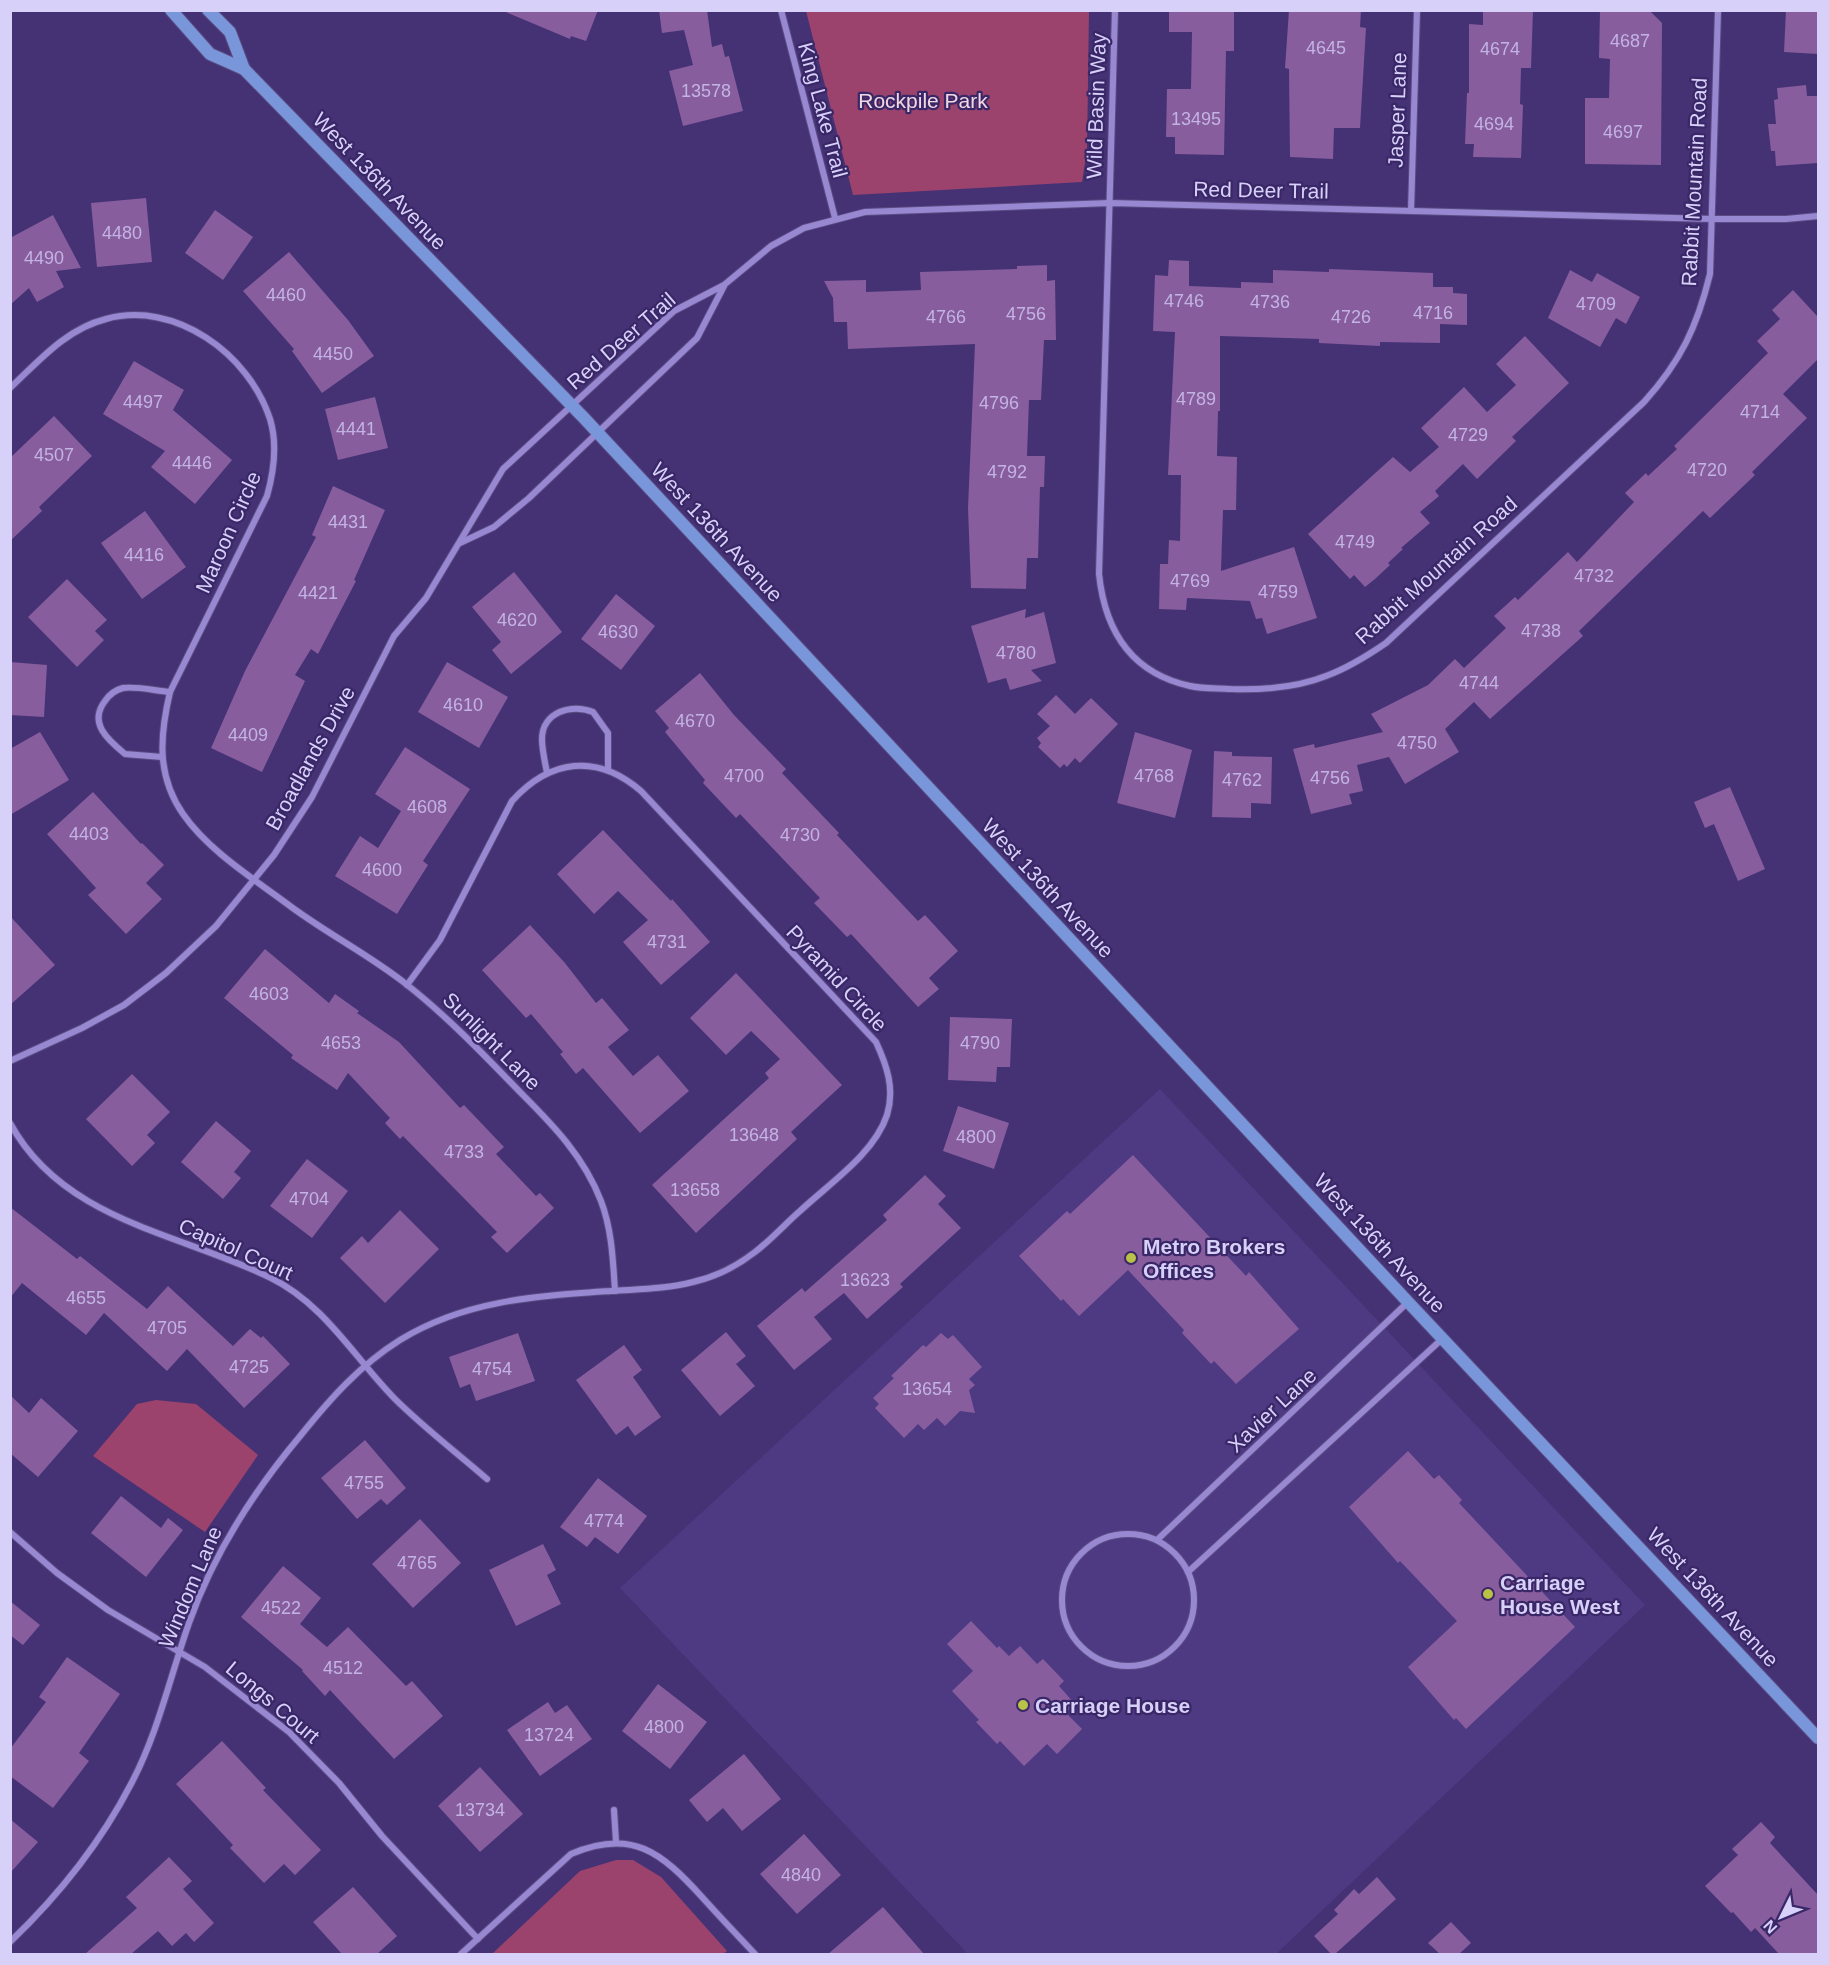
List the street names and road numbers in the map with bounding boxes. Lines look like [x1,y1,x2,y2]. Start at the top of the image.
street label: Wild Basin Way [1082,32,1110,179]
street label: King Lake Trail [794,40,852,180]
street label: Jasper Lane [1383,52,1411,168]
street label: Rabbit Mountain Road [1677,77,1711,287]
street label: West 136th Avenue [309,108,451,254]
street label: Red Deer Trail [1193,177,1329,203]
street label: Red Deer Trail [562,288,680,394]
street label: West 136th Avenue [647,458,787,606]
street label: Maroon Circle [191,468,265,596]
street label: Rabbit Mountain Road [1351,492,1521,648]
street label: Broadlands Drive [261,682,359,834]
street label: West 136th Avenue [978,814,1118,962]
street label: Pyramid Circle [782,920,892,1036]
street label: Sunlight Lane [438,987,546,1095]
street label: West 136th Avenue [1310,1169,1450,1317]
street label: Capitol Court [175,1214,297,1284]
street label: Xavier Lane [1223,1363,1321,1457]
street label: Windom Lane [154,1523,226,1651]
street label: West 136th Avenue [1643,1523,1783,1671]
street label: Longs Court [222,1656,324,1748]

